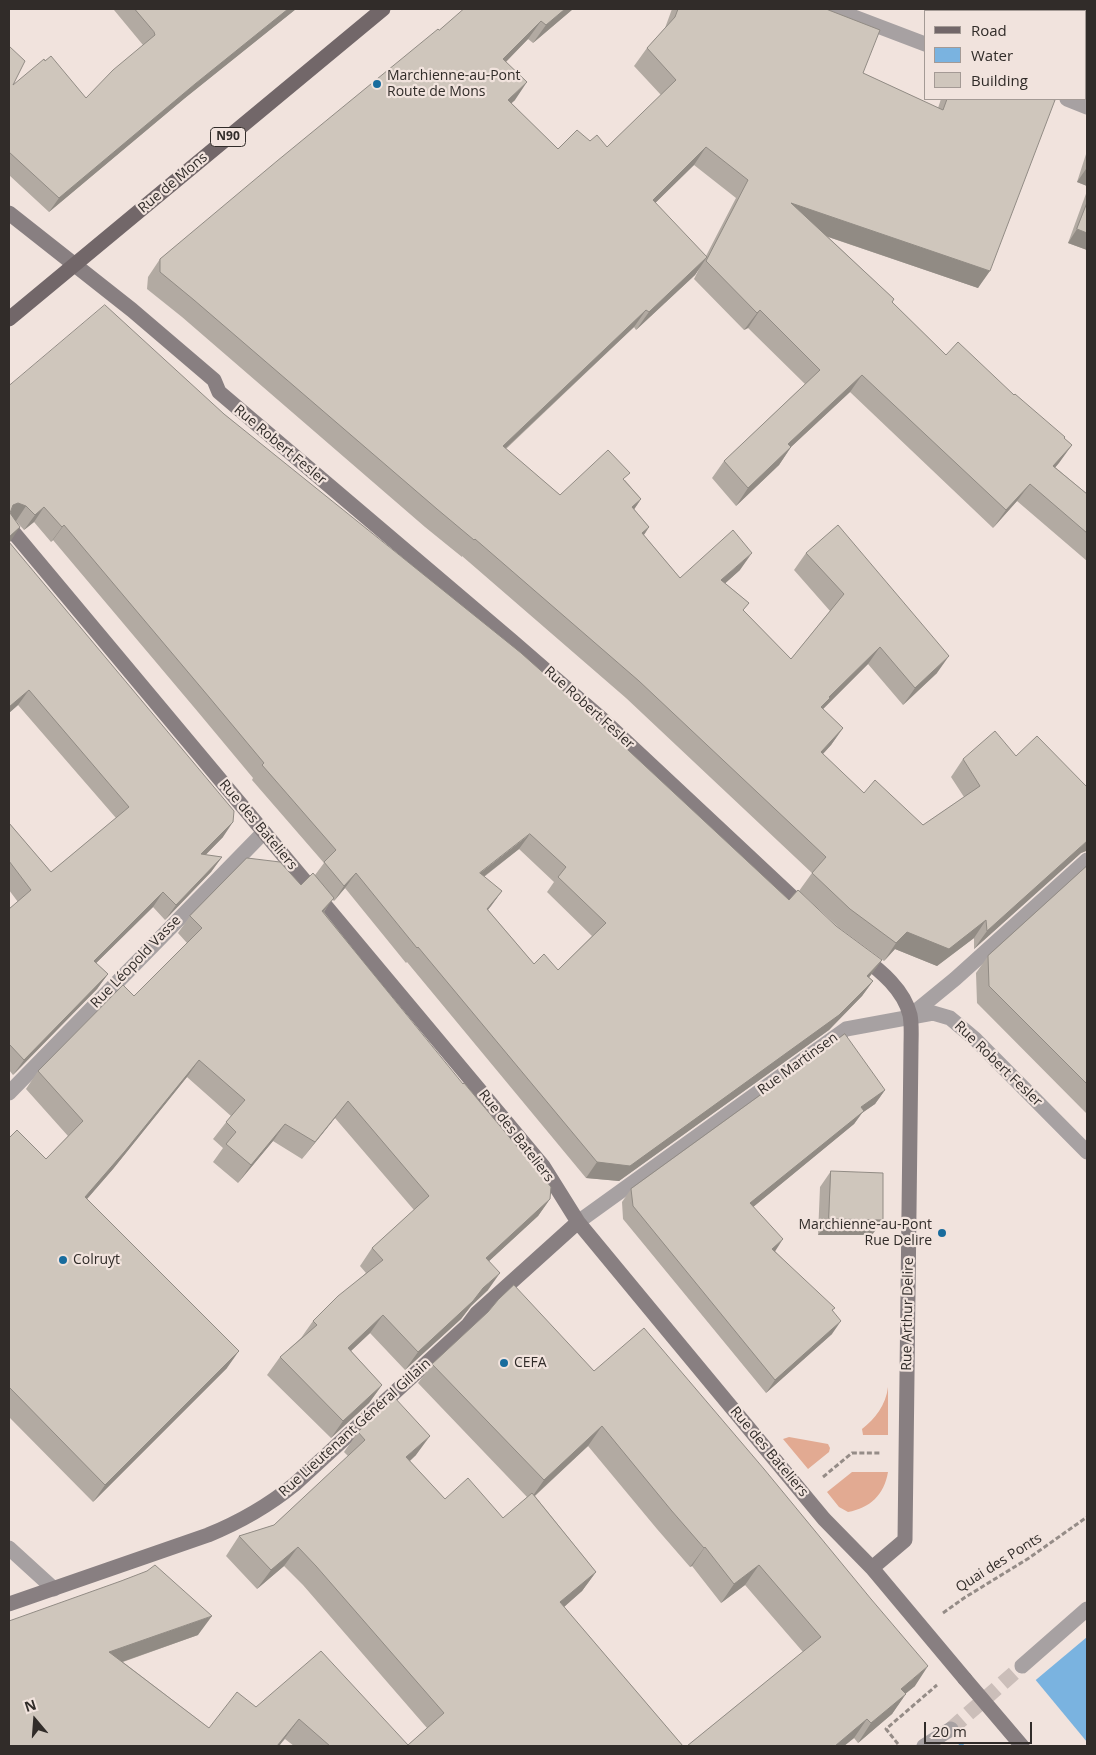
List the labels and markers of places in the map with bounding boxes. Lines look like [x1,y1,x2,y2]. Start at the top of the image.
place label: Marchienne-au-Pont Route de Mons [387,68,521,100]
marker: Marchienne-au-Pont Route de Mons [371,78,383,90]
place label: Marchienne-au-Pont Rue Delire [798,1217,932,1250]
marker: Marchienne-au-Pont Rue Delire [936,1227,948,1239]
place label: Colruyt [73,1252,120,1268]
marker: Colruyt [57,1254,69,1266]
place label: CEFA [514,1355,547,1371]
marker: CEFA [498,1357,510,1369]

